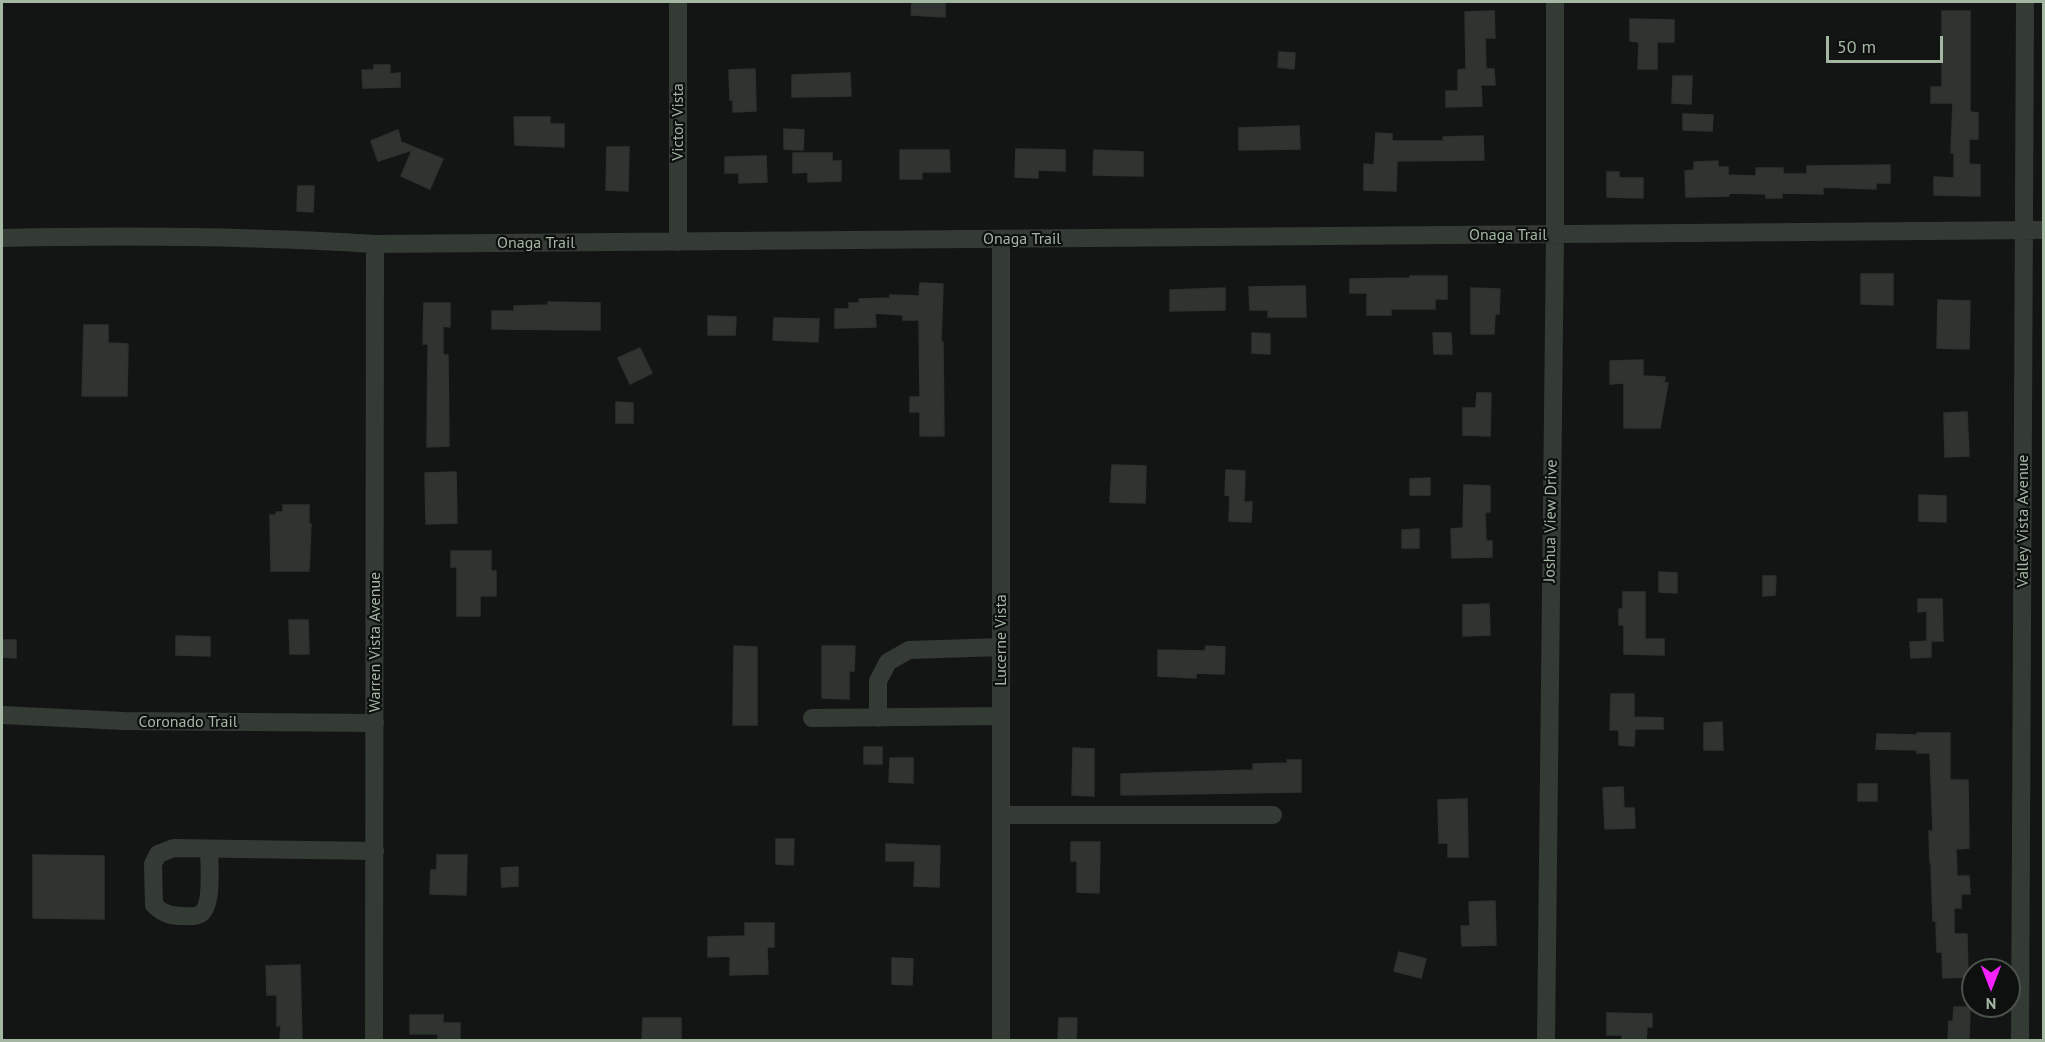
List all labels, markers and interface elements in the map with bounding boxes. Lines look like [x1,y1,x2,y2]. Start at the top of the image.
scale bar [1829,24,1946,62]
text: 50 m [1837,35,1876,58]
street label: Victor Vista [668,83,688,161]
street label: Onaga Trail [1469,225,1547,245]
street label: Onaga Trail [983,229,1061,249]
street label: Onaga Trail [497,233,575,253]
street label: Valley Vista Avenue [2013,455,2033,587]
street label: Joshua View Drive [1540,459,1562,583]
street label: Warren Vista Avenue [365,572,385,712]
street label: Lucerne Vista [991,594,1011,686]
street label: Coronado Trail [139,712,237,732]
north arrow [1961,958,2021,1018]
text: N [1986,994,1996,1014]

